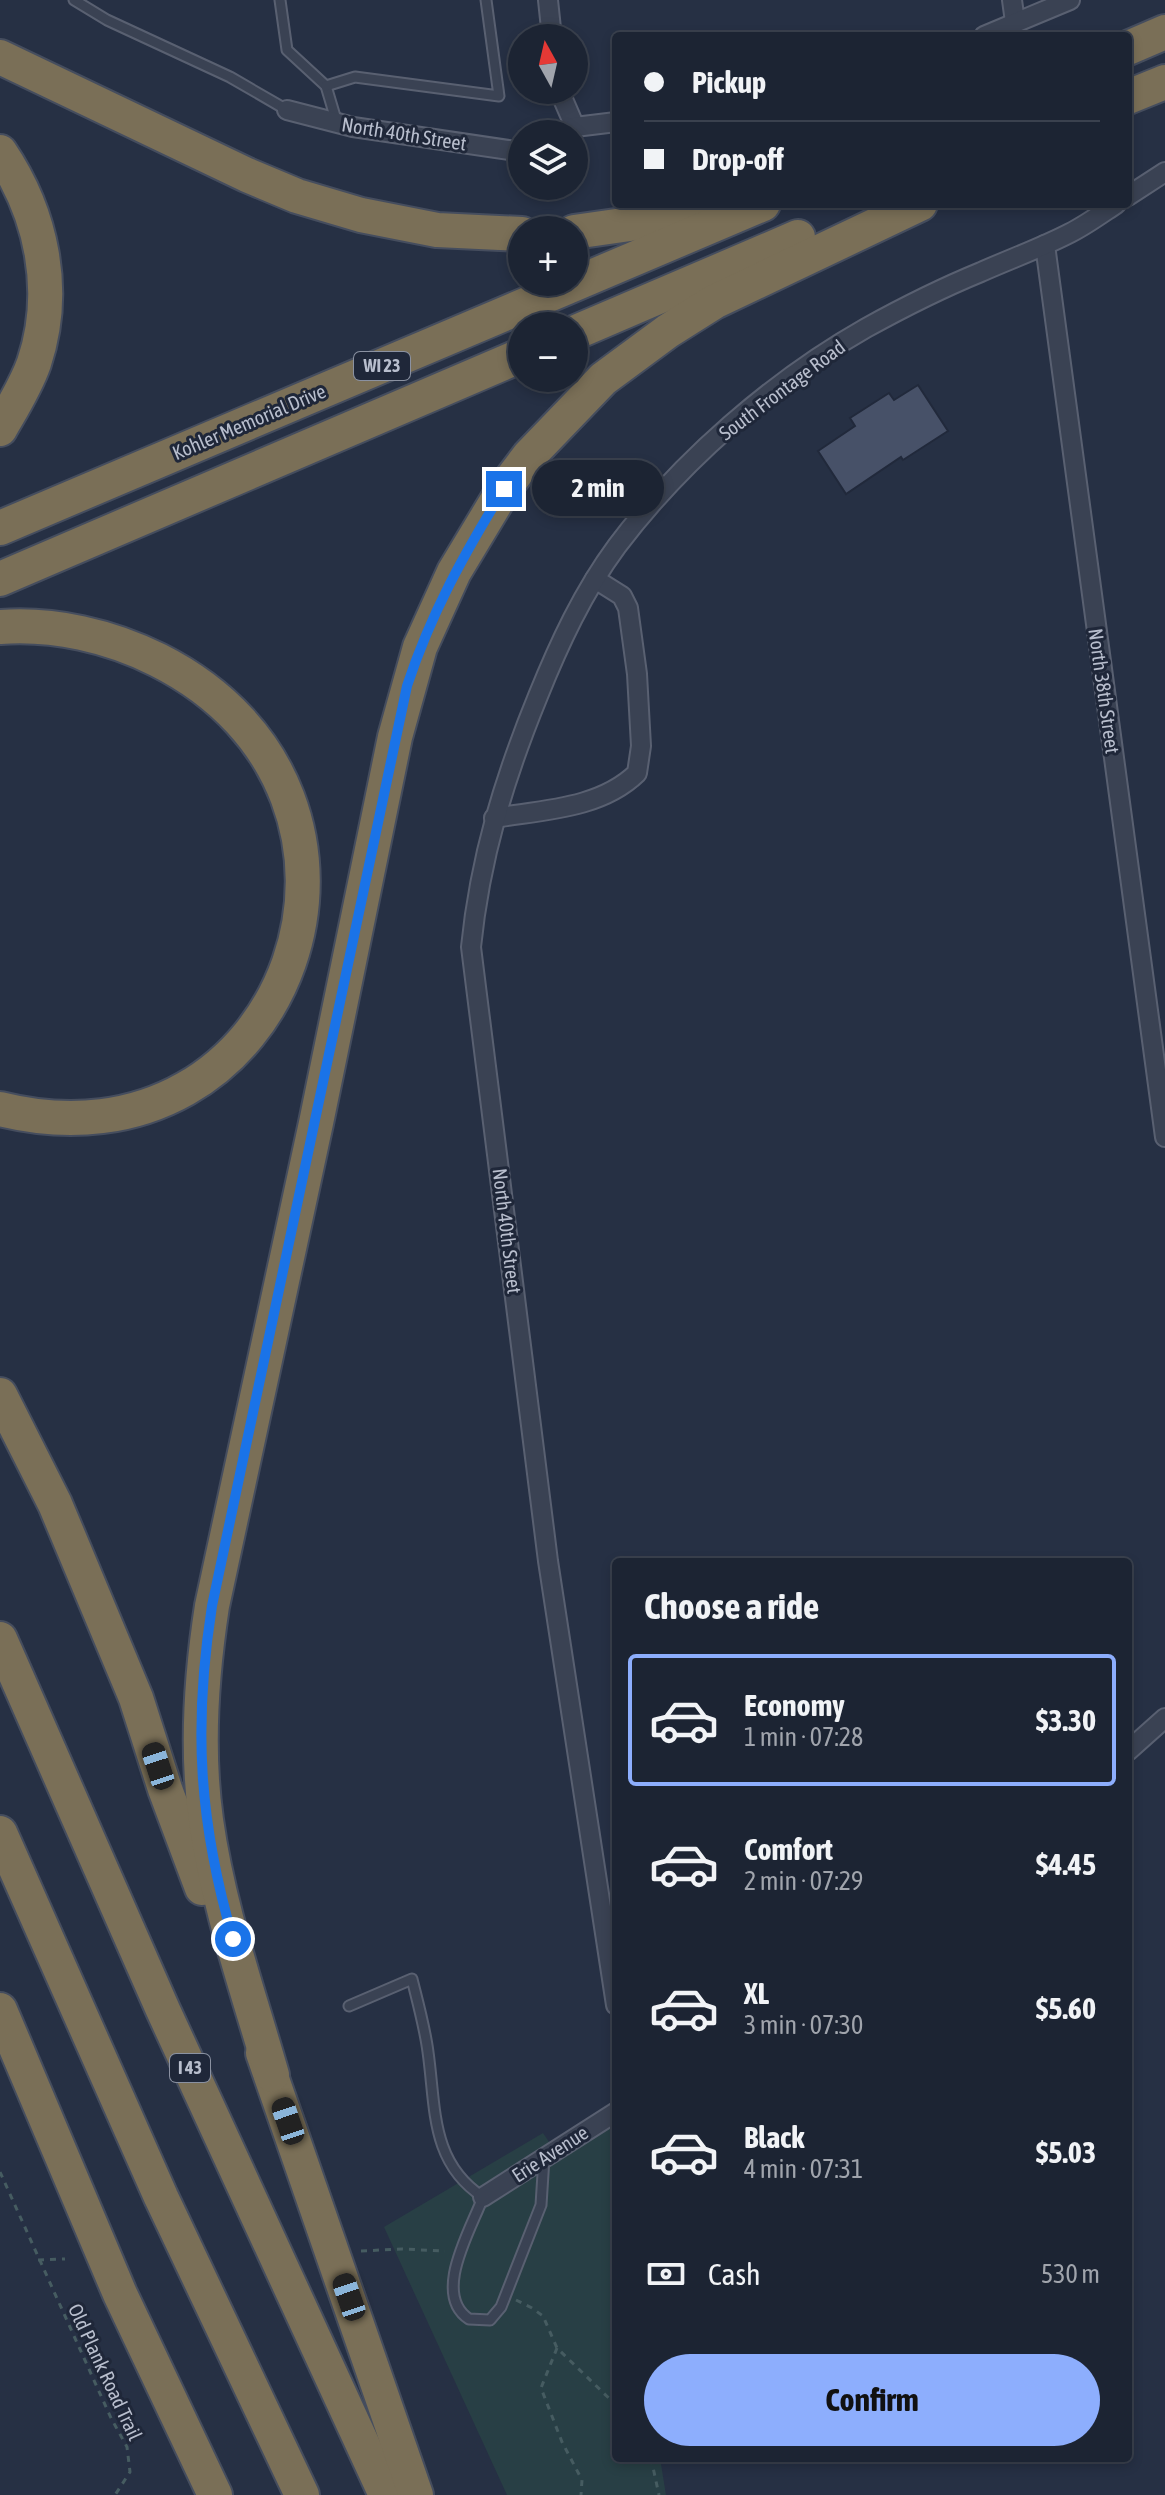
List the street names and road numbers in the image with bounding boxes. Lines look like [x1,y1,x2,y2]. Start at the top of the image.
street label: North 40th Street [340,112,468,155]
street label: South Frontage Road [714,335,849,444]
road number: WI 23 [354,352,410,380]
street label: Kohler Memorial Drive [169,379,329,464]
street label: North 38th Street [1084,627,1125,755]
street label: North 40th Street [488,1167,527,1295]
road number: I 43 [170,2054,210,2082]
street label: Erie Avenue [507,2120,592,2187]
street label: Old Plank Road Trail [64,2300,147,2444]

